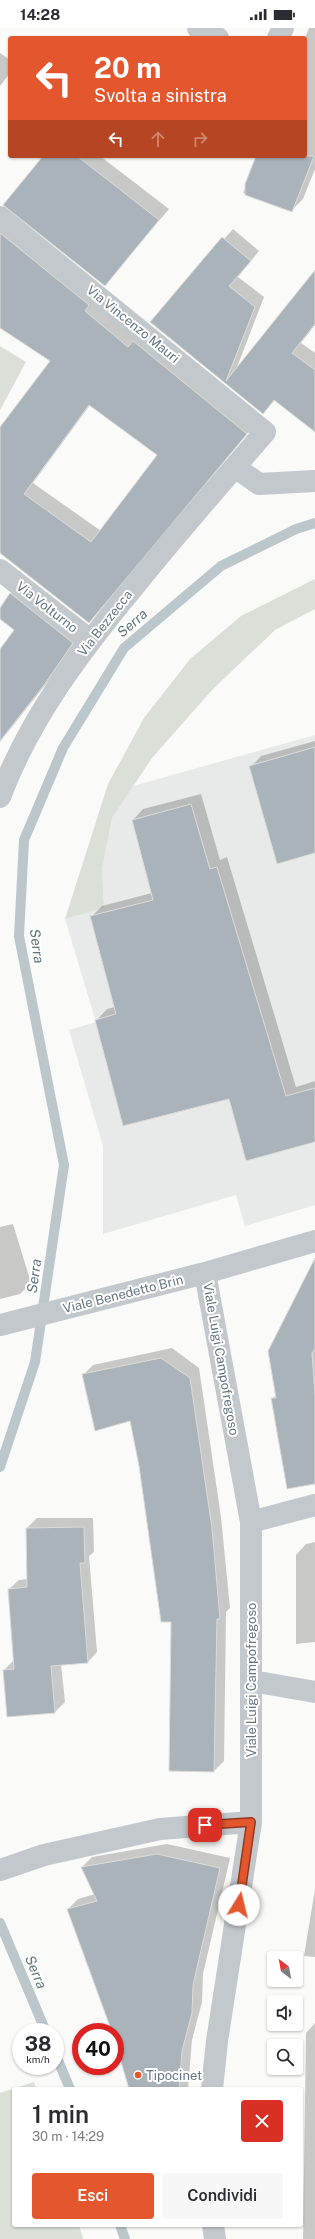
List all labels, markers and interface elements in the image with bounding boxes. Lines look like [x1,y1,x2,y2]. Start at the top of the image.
text: 14:28 [20,6,60,23]
text: 20 m [94,51,161,84]
icon: left [28,52,80,104]
text: Svolta a sinistra [94,85,227,106]
icon: left [105,128,127,150]
icon: ahead [147,128,169,150]
icon: right [189,128,211,150]
street label: Via Vincenzo Mauri [84,282,182,366]
street label: Via Volturno [13,578,81,636]
street label: Via Bezzecca [75,587,135,659]
water label: Serra [114,606,150,640]
water label: Serra [27,928,47,964]
water label: Serra [24,1258,44,1294]
street label: Viale Benedetto Brin [61,1272,185,1316]
street label: Viale Luigi Campofregoso [200,1282,242,1436]
street label: Viale Luigi Campofregoso [244,1603,259,1757]
pin [188,1808,222,1842]
icon: arrive [194,1814,216,1836]
position arrow [218,1884,260,1926]
north arrow [267,1951,303,1987]
map controls [267,1951,303,2075]
water label: Serra [22,1953,50,1991]
button: sound [267,1995,303,2031]
speed limit sign: 40 [72,2023,124,2075]
text: 38 [25,2032,51,2056]
button: search [267,2039,303,2075]
text: km/h [26,2053,50,2065]
place label: Tipocinet [146,2068,202,2083]
marker: Tipocinet [133,2070,143,2080]
text: 1 min [32,2100,89,2128]
button: close [241,2100,283,2142]
text: 30 m · 14:29 [32,2129,104,2144]
button: Esci [32,2173,154,2219]
button: Condividi [162,2173,283,2219]

